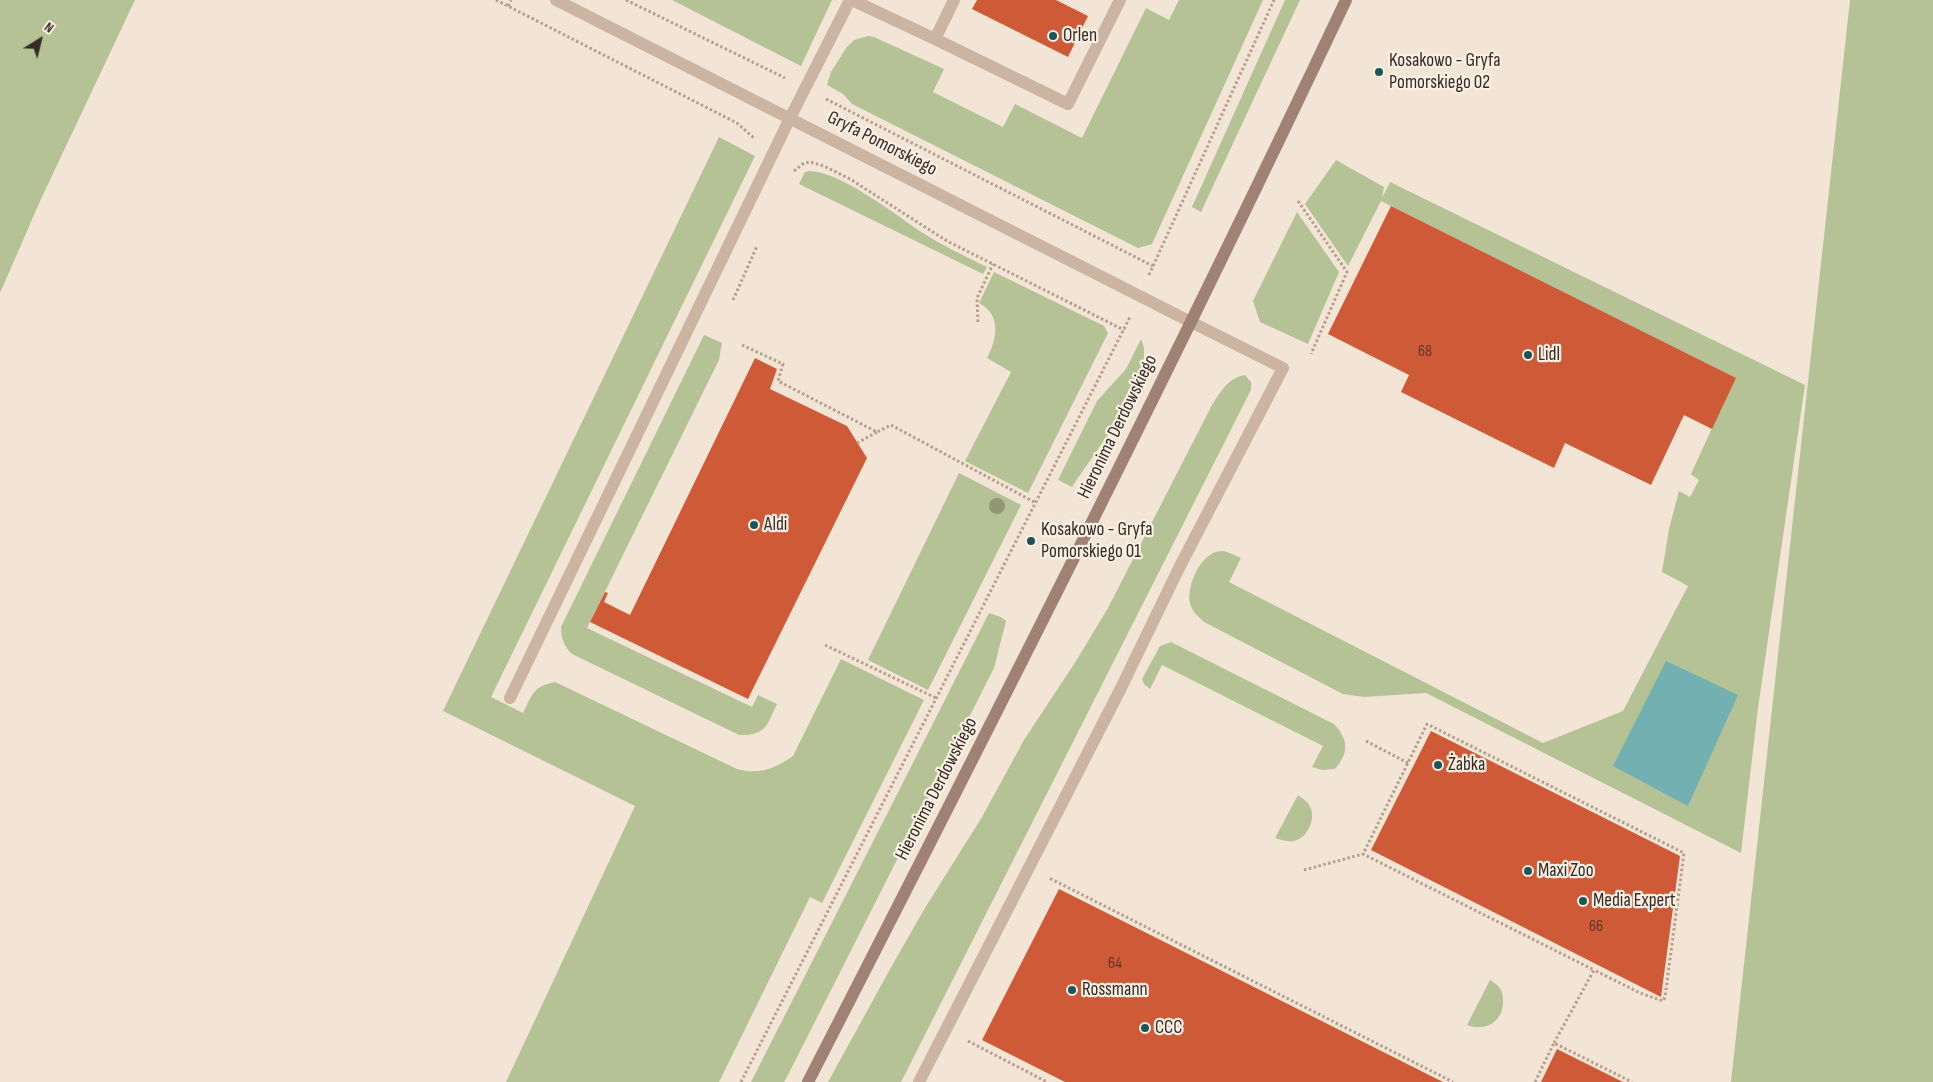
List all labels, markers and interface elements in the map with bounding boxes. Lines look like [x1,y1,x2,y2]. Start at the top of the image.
north arrow [15,15,65,65]
text: N [41,18,57,37]
place label: Orlen [1063,25,1097,47]
marker: Orlen [1047,30,1059,42]
place label: Kosakowo - Gryfa Pomorskiego 02 [1389,50,1501,94]
marker: Kosakowo - Gryfa Pomorskiego 02 [1373,66,1385,78]
street label: Gryfa Pomorskiego [823,107,941,181]
house number: 68 [1418,342,1432,362]
place label: Lidl [1538,344,1560,366]
marker: Lidl [1522,349,1534,361]
street label: Hieronima Derdowskiego [1073,351,1163,503]
place label: Aldi [764,514,787,536]
marker: Aldi [748,519,760,531]
place label: Kosakowo - Gryfa Pomorskiego 01 [1041,519,1153,563]
marker: Kosakowo - Gryfa Pomorskiego 01 [1025,535,1037,547]
street label: Hieronima Derdowskiego [891,714,983,864]
place label: Żabka [1448,754,1485,776]
marker: Żabka [1432,759,1444,771]
place label: Maxi Zoo [1538,860,1594,882]
marker: Maxi Zoo [1522,865,1534,877]
place label: Media Expert [1593,890,1676,912]
marker: Media Expert [1577,895,1589,907]
house number: 66 [1589,917,1603,937]
house number: 64 [1108,954,1122,974]
place label: Rossmann [1082,979,1148,1001]
marker: Rossmann [1066,984,1078,996]
place label: CCC [1155,1017,1182,1039]
marker: CCC [1139,1022,1151,1034]

